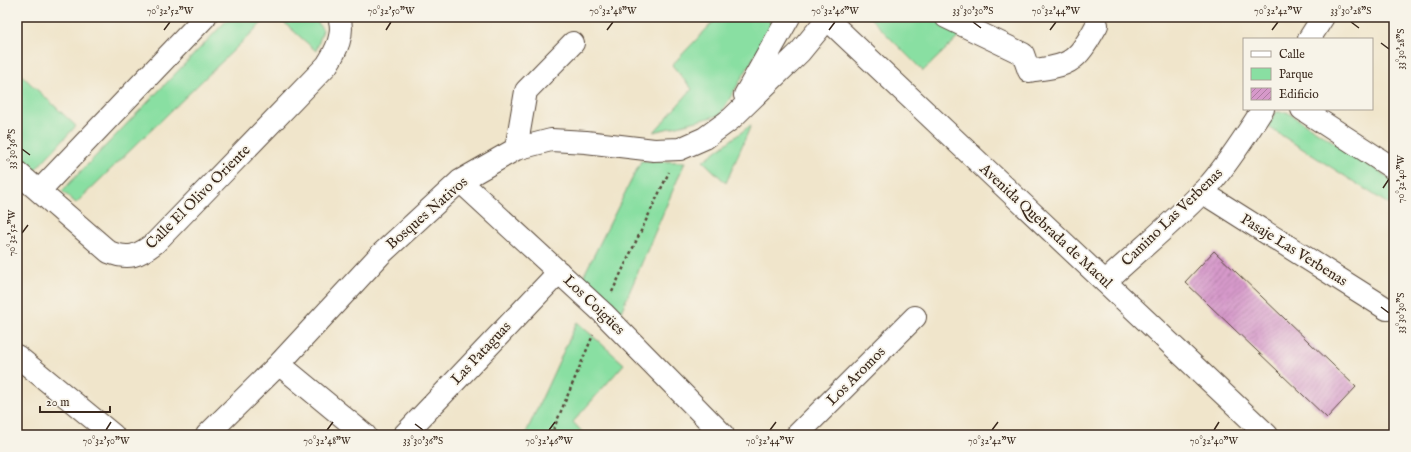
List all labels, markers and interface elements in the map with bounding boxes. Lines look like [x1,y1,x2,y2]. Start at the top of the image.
text: 70°32'52"W [147,5,194,18]
text: 70°32'50"W [368,5,415,18]
text: 70°32'48"W [589,5,637,18]
text: 70°32'46"W [811,5,859,18]
text: 33°30'30"S [953,5,993,18]
text: 70°32'44"W [1032,5,1081,18]
text: 70°32'42"W [1254,5,1302,18]
text: 33°30'28"S [1331,5,1371,18]
text: 33°30'28"S [1395,29,1408,69]
legend [1243,38,1373,110]
text: Calle [1279,47,1305,62]
text: Parque [1279,67,1314,83]
text: Edificio [1279,87,1319,102]
text: 33°30'36"S [6,129,19,169]
street label: Calle El Olivo Oriente [142,141,254,253]
text: 70°32'40"W [1395,154,1408,203]
street label: Avenida Quebrada de Macul [975,159,1117,293]
street label: Camino Las Verbenas [1117,164,1227,270]
street label: Bosques Nativos [382,172,472,254]
text: 70°32'52"W [6,209,19,256]
street label: Pasaje Las Verbenas [1237,210,1351,290]
street label: Los Coigües [559,271,629,339]
text: 33°30'30"S [1395,293,1408,333]
street label: Las Pataguas [447,317,515,389]
street label: Los Aromos [822,342,890,410]
scale bar [40,388,110,414]
text: 20 m [46,395,69,410]
text: 70°32'50"W [83,435,130,448]
text: 70°32'48"W [303,435,351,448]
text: 33°30'36"S [403,435,443,448]
text: 70°32'46"W [525,435,573,448]
text: 70°32'44"W [746,435,795,448]
text: 70°32'42"W [968,435,1016,448]
text: 70°32'40"W [1190,435,1239,448]

